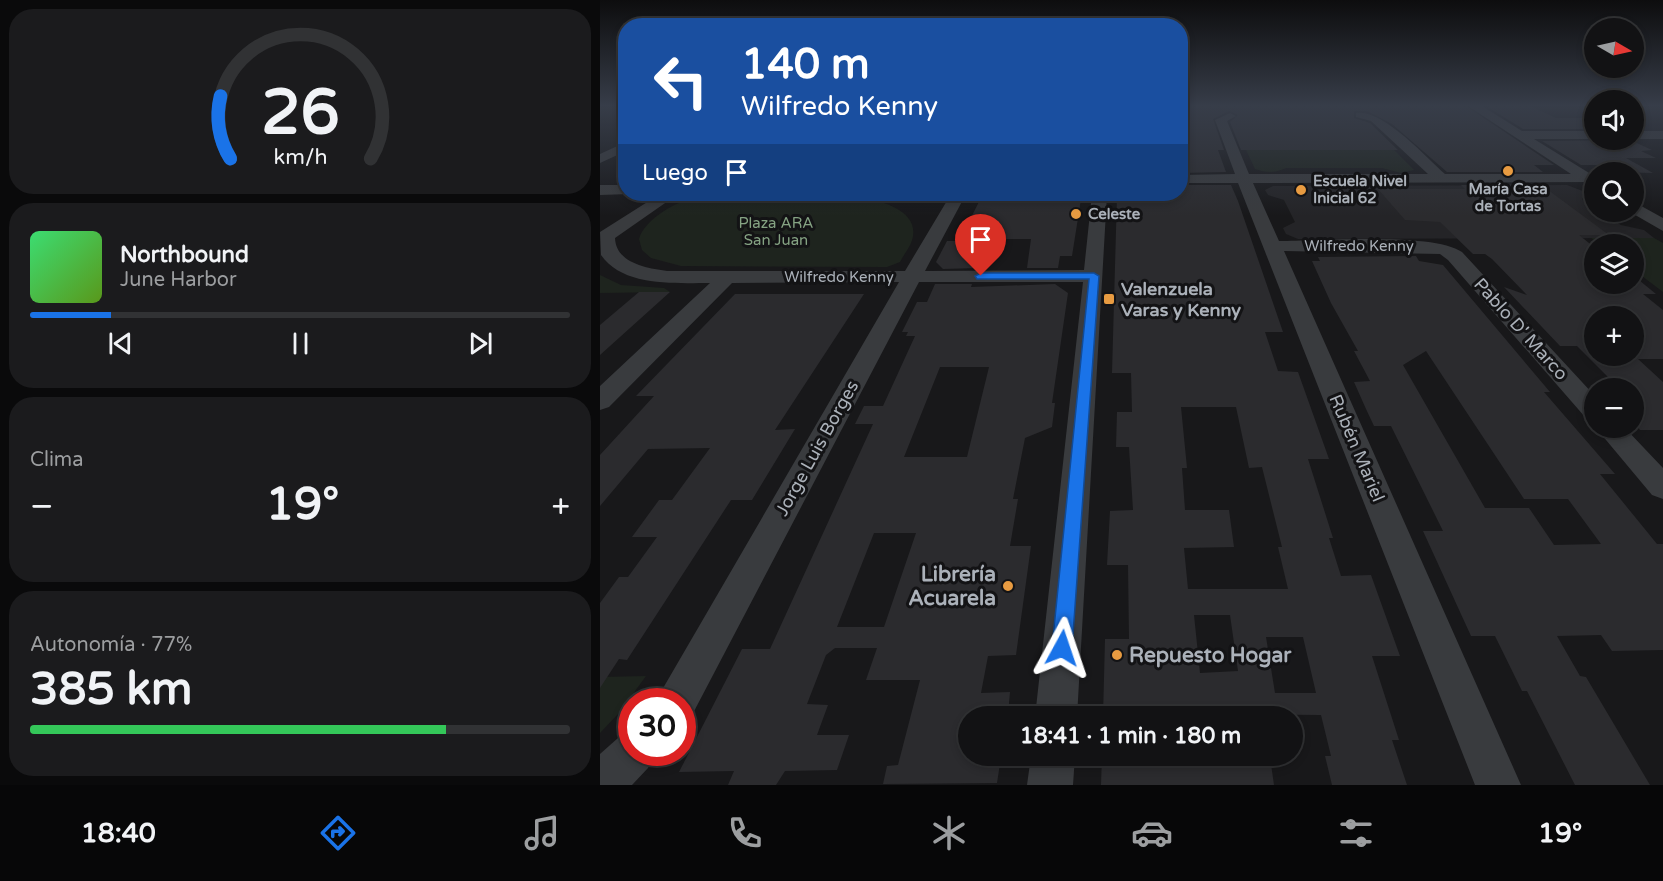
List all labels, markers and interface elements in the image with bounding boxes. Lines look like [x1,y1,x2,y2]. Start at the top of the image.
north arrow [1584,18,1644,78]
map controls [1584,18,1644,438]
text: 140 m [741,39,870,90]
icon: left [642,42,720,120]
text: 26 [261,76,339,151]
text: Wilfredo Kenny [741,90,938,123]
button: sound [1584,90,1644,150]
text: km/h [273,144,327,170]
icon: arrive [720,156,753,189]
text: Luego [642,160,708,186]
button: search [1584,162,1644,222]
marker: María Casa de Tortas [1501,164,1515,178]
place label: Escuela Nivel Inicial 62 [1313,172,1407,207]
place label: María Casa de Tortas [1468,180,1548,215]
marker: Escuela Nivel Inicial 62 [1294,183,1308,197]
place label: Celeste [1088,205,1141,223]
marker: Celeste [1069,207,1083,221]
park label: Plaza ARA San Juan [738,214,814,249]
pin [955,214,1006,276]
icon: arrive [964,223,997,256]
button: layers [1584,234,1644,294]
street label: Wilfredo Kenny [1304,237,1414,255]
text: Northbound [120,242,249,268]
text: June Harbor [120,268,237,292]
street label: Wilfredo Kenny [784,268,894,286]
street label: Pablo D' Marco [1469,273,1573,385]
place label: Valenzuela Varas y Kenny [1121,278,1241,321]
marker: Valenzuela Varas y Kenny [1102,292,1116,306]
button: + [1584,306,1644,366]
icon: previous [104,327,137,360]
icon: pause [284,327,317,360]
icon: next [464,327,497,360]
street label: Jorge Luis Borges [771,376,863,520]
button: − [1584,378,1644,438]
street label: Rubén Mariel [1325,391,1389,505]
text: Clima [30,448,83,472]
text: 19° [266,478,339,532]
text: − [30,487,54,526]
text: + [551,487,570,526]
place label: Librería Acuarela [908,562,996,611]
marker: Librería Acuarela [1001,579,1015,593]
position arrow [1030,616,1094,680]
text: Autonomía · 77% [30,633,192,657]
place label: Repuesto Hogar [1129,643,1292,668]
marker: Repuesto Hogar [1110,648,1124,662]
text: 385 km [30,663,192,717]
speed limit sign: 30 [618,688,696,766]
text: 18:41 · 1 min · 180 m [1020,723,1241,749]
icon: directions [317,812,359,854]
icon: music [521,812,563,854]
icon: phone [724,812,766,854]
icon: climate [928,812,970,854]
icon: car [1131,812,1173,854]
icon: filters [1335,812,1377,854]
text: 18:40 [81,817,156,850]
text: 19° [1538,817,1582,850]

